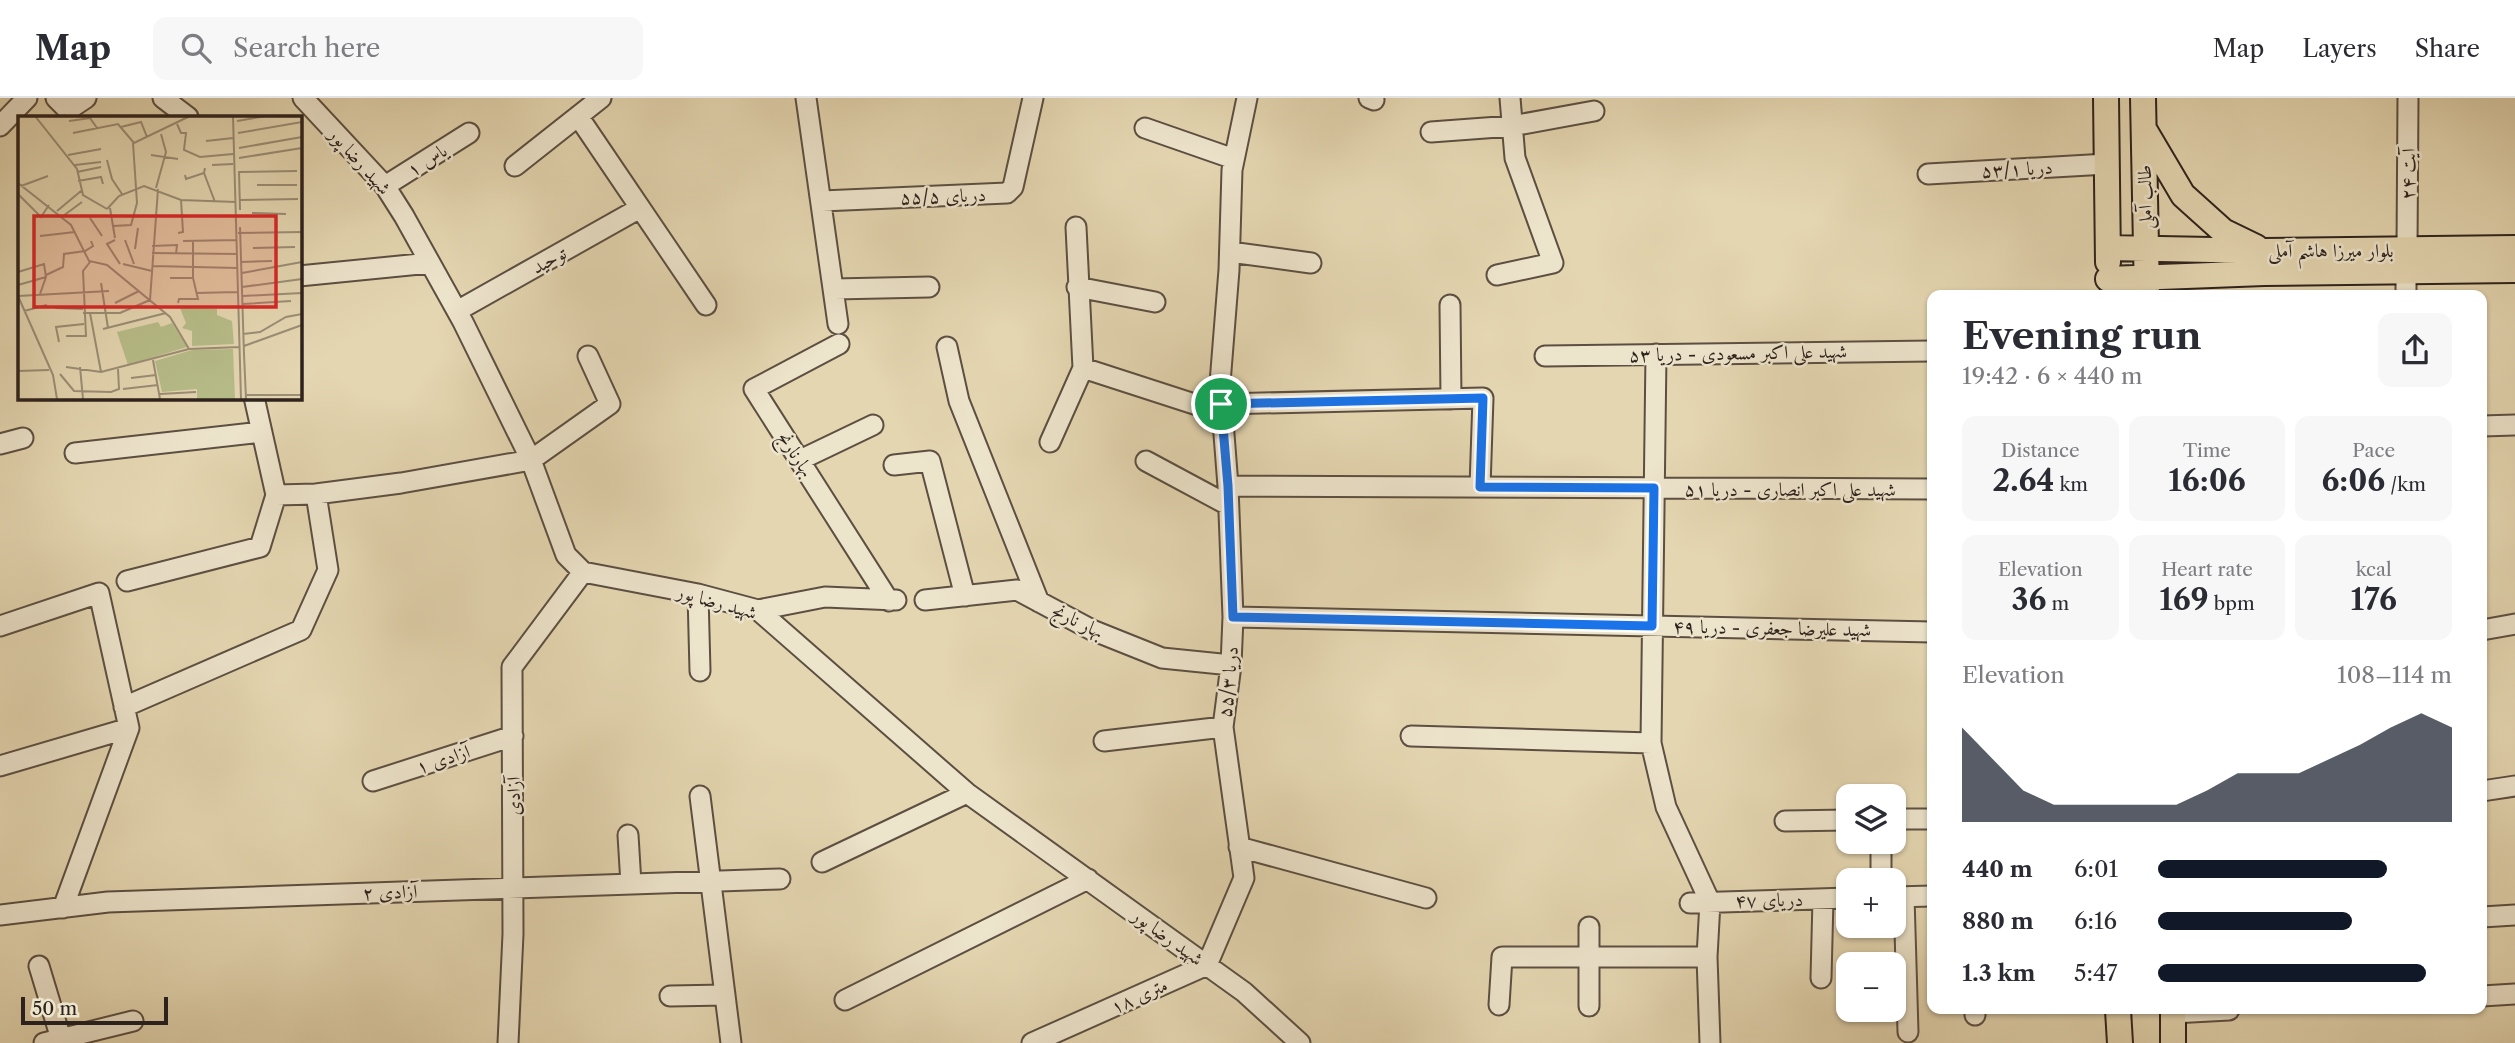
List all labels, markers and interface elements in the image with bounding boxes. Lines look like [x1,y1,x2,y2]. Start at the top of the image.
search box [153,17,643,80]
text: Map [35,28,111,69]
icon: search [177,29,215,67]
text: Search here [233,32,380,64]
text: Map [2213,34,2264,63]
text: Layers [2302,34,2377,63]
text: Share [2415,34,2480,63]
inset map [18,116,301,399]
street label: شهید رضا پور [321,121,396,200]
street label: یاس ۱ [403,138,453,182]
street label: آیت ۲۴ [2396,146,2420,200]
street label: دریا ۵۳/۱ [1981,156,2053,183]
street label: طالب آملی [2133,165,2160,229]
street label: دریای ۵۵/۵ [900,183,987,210]
street label: بلوار میرزا هاشم آملی [2268,239,2394,270]
street label: توحید [528,241,571,280]
text: Evening run [1962,312,2202,359]
button: share [2378,313,2452,387]
street label: شهید علی اکبر مسعودی - دریا ۵۳ [1629,340,1847,369]
text: 19:42 · 6 × 440 m [1962,362,2142,390]
pin [1191,374,1251,434]
icon: arrive [1202,385,1240,423]
street label: بهارنارنج [769,427,819,484]
text: Distance [2001,439,2080,462]
text: Time [2183,439,2231,462]
text: Pace [2352,439,2395,462]
text: 2.64 [1993,462,2054,499]
text: 16:06 [2168,462,2246,499]
text: 6:06 [2321,462,2385,499]
text: km [2054,473,2088,496]
text: /km [2385,473,2426,496]
street label: شهید علی اکبر انصاری - دریا ۵۱ [1684,478,1896,504]
text: Elevation [1998,558,2083,581]
text: Heart rate [2161,558,2253,581]
text: kcal [2356,558,2392,581]
street label: شهید رضا پور [672,579,760,626]
text: 36 [2012,581,2046,618]
text: 169 [2159,581,2209,618]
text: 176 [2350,581,2397,618]
text: m [2046,592,2069,615]
text: bpm [2209,592,2255,615]
street label: بهار نارنج [1046,599,1108,648]
street label: شهید علیرضا جعفری - دریا ۴۹ [1673,615,1871,642]
street label: دریا ۵۵/۳ [1213,645,1244,719]
text: Elevation [1962,661,2065,689]
text: 108–114 m [2337,661,2452,689]
street label: آزادی ۱ [413,739,475,778]
street label: آزادی [502,775,525,815]
map controls [1836,784,1906,1022]
button: layers [1836,784,1906,854]
text: 440 m [1962,855,2033,883]
text: 6:01 [2074,855,2118,883]
button: + [1836,868,1906,938]
street label: آزادی ۲ [362,879,420,904]
street label: دریای ۴۷ [1735,888,1803,913]
street label: شهید رضا پور [1125,902,1208,972]
text: 880 m [1962,907,2034,935]
text: 6:16 [2074,907,2117,935]
button: − [1836,952,1906,1022]
text: 1.3 km [1962,959,2036,987]
text: 5:47 [2074,959,2118,987]
street label: ۱۸ متری [1107,973,1171,1019]
scale bar [21,994,168,1026]
text: 50 m [32,997,77,1020]

